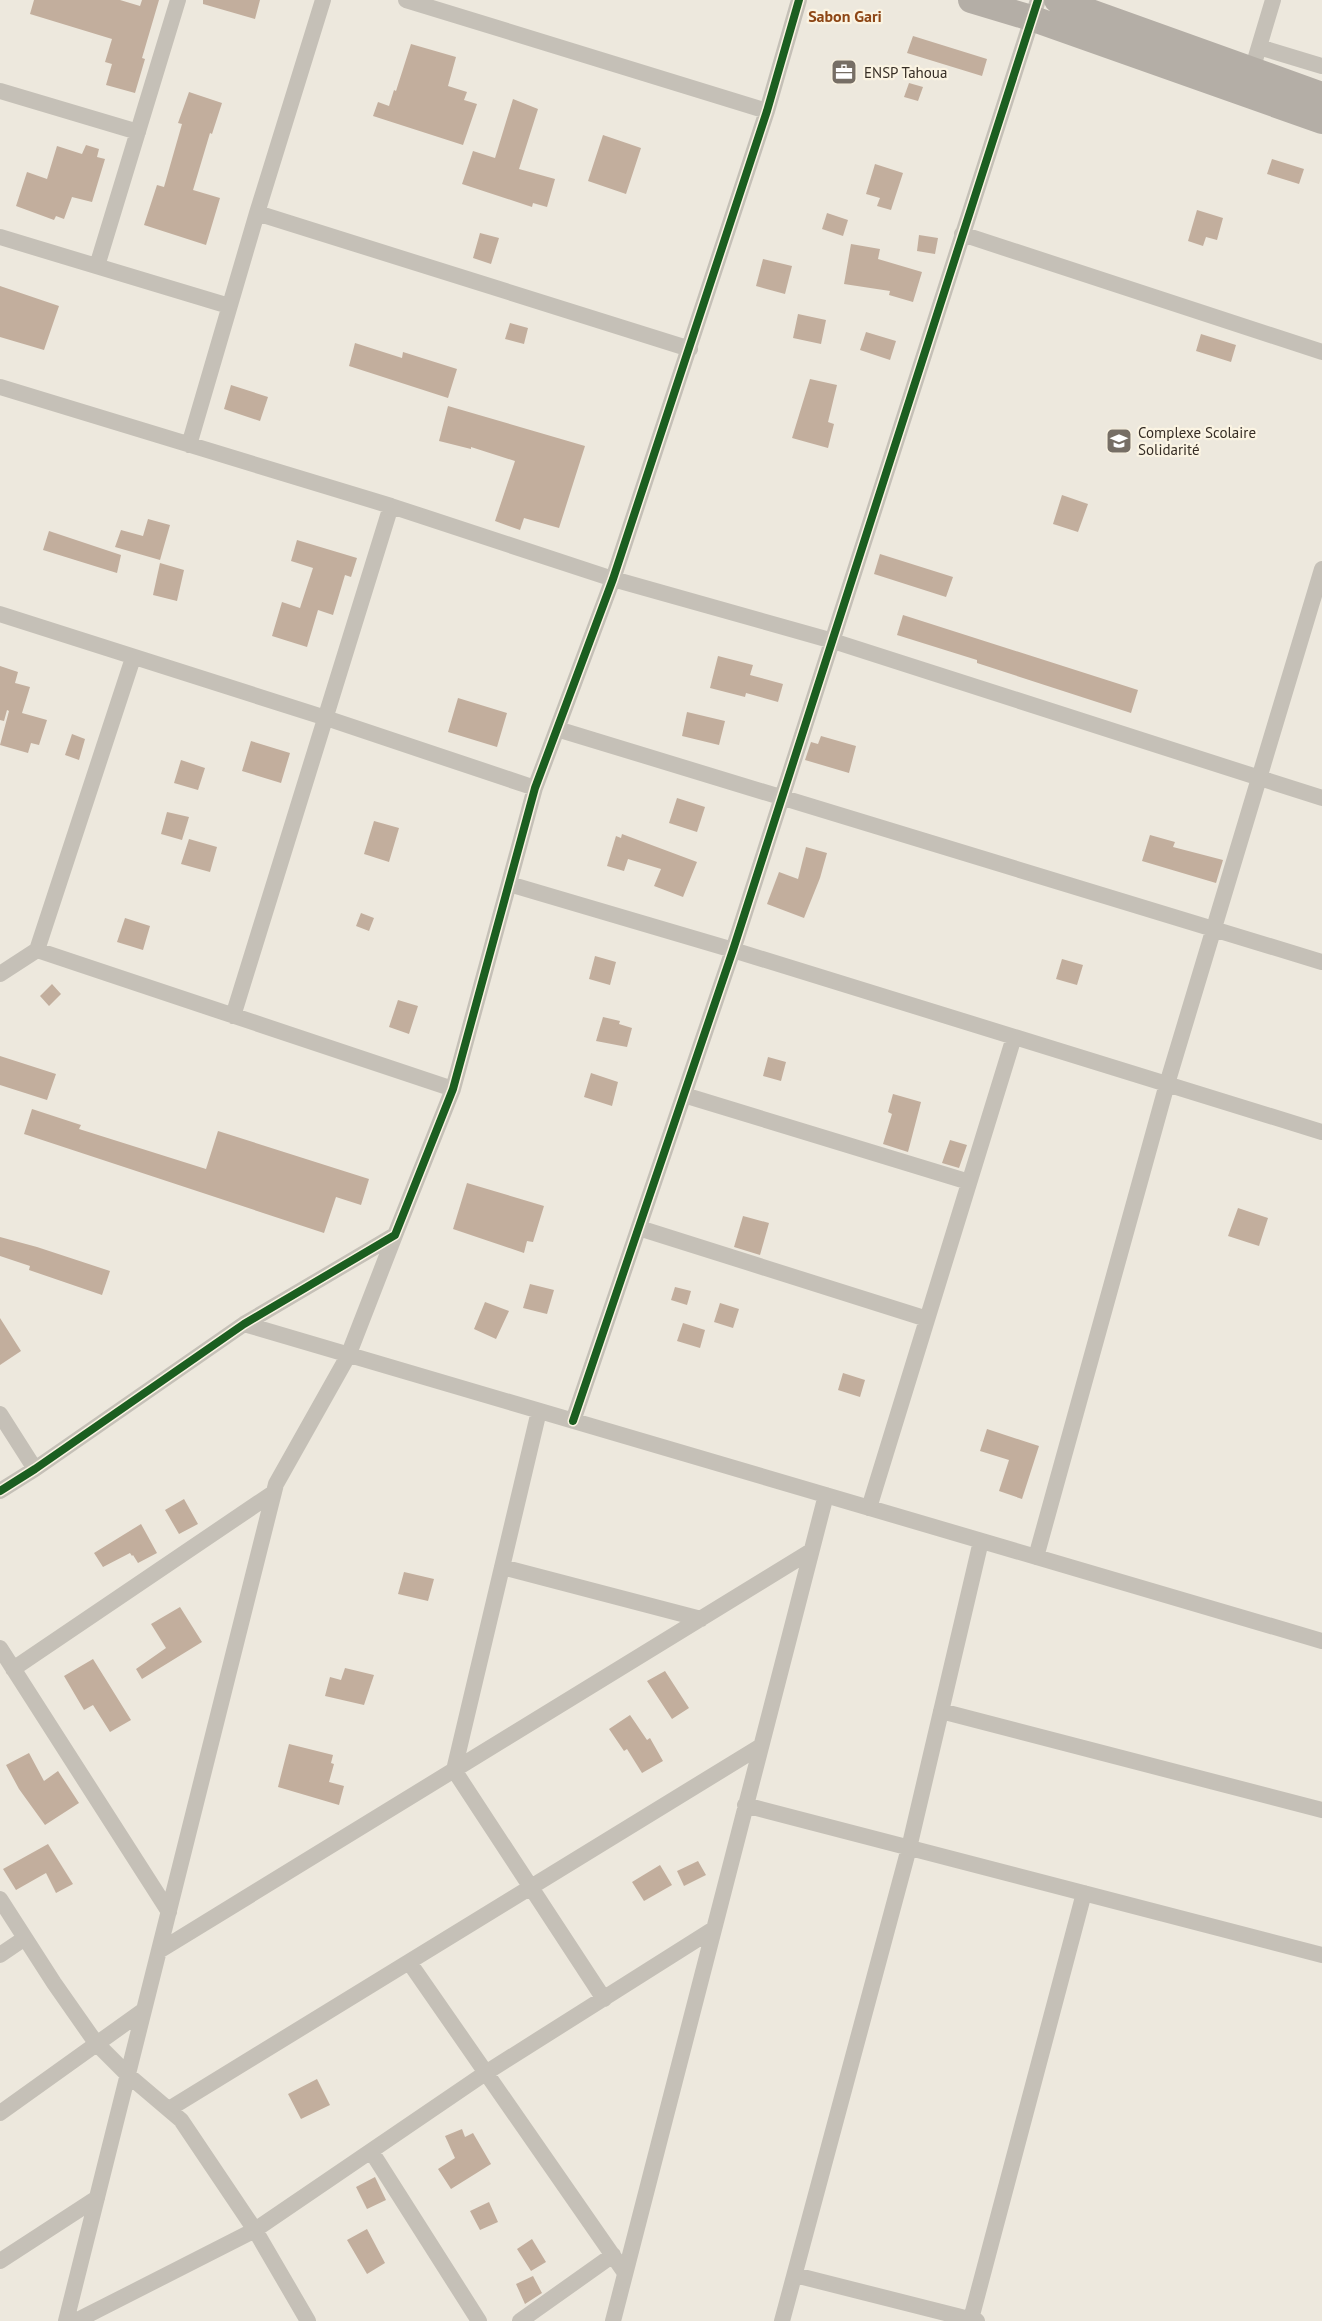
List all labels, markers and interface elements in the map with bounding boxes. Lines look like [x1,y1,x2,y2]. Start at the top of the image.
district label: Sabon Gari [808,6,882,26]
office icon: ENSP Tahoua [829,57,859,87]
place label: ENSP Tahoua [864,63,947,82]
place label: Complexe Scolaire Solidarité [1138,423,1256,459]
school or university icon: Complexe Scolaire Solidarité [1104,426,1134,456]

